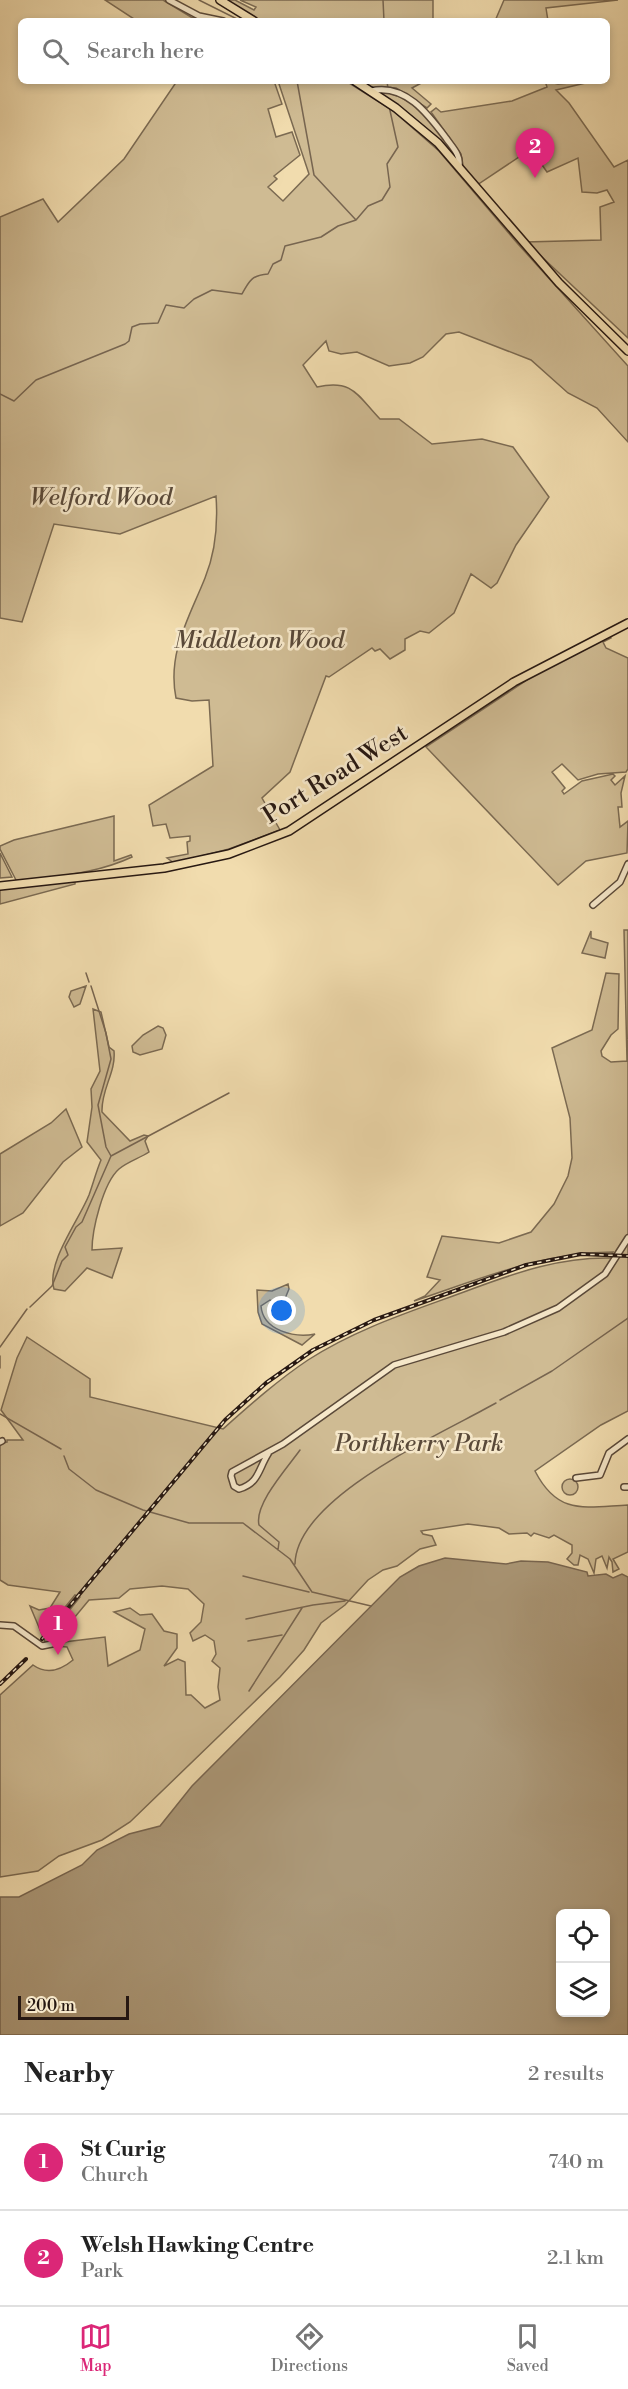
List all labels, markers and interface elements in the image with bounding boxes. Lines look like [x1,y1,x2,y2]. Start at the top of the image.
search box [18,18,610,84]
icon: search [39,35,72,68]
text: Search here [87,38,204,65]
pin: 2 [516,128,554,178]
park label: Welford Wood [30,483,174,513]
park label: Middleton Wood [174,626,346,656]
street label: Port Road West [258,718,414,831]
your location [267,1296,296,1325]
park label: Porthkerry Park [334,1429,503,1459]
pin: 1 [38,1606,78,1655]
map controls [556,1909,610,2017]
button: locate [556,1909,610,1963]
button: layers [556,1963,610,2017]
scale bar [18,1993,129,2020]
text: 200 m [27,1996,75,2016]
text: Nearby [24,2058,114,2090]
text: 2 results [528,2062,604,2087]
text: St Curig [81,2136,165,2163]
text: 1 [39,2150,48,2175]
text: 740 m [548,2150,604,2175]
text: Church [81,2163,148,2188]
text: Welsh Hawking Centre [81,2232,314,2259]
text: 2 [37,2246,50,2271]
text: 2.1 km [547,2246,604,2271]
text: Park [81,2259,123,2284]
tab: Map [79,2320,112,2376]
tab: Directions [271,2320,348,2376]
tab: Saved [507,2320,549,2376]

